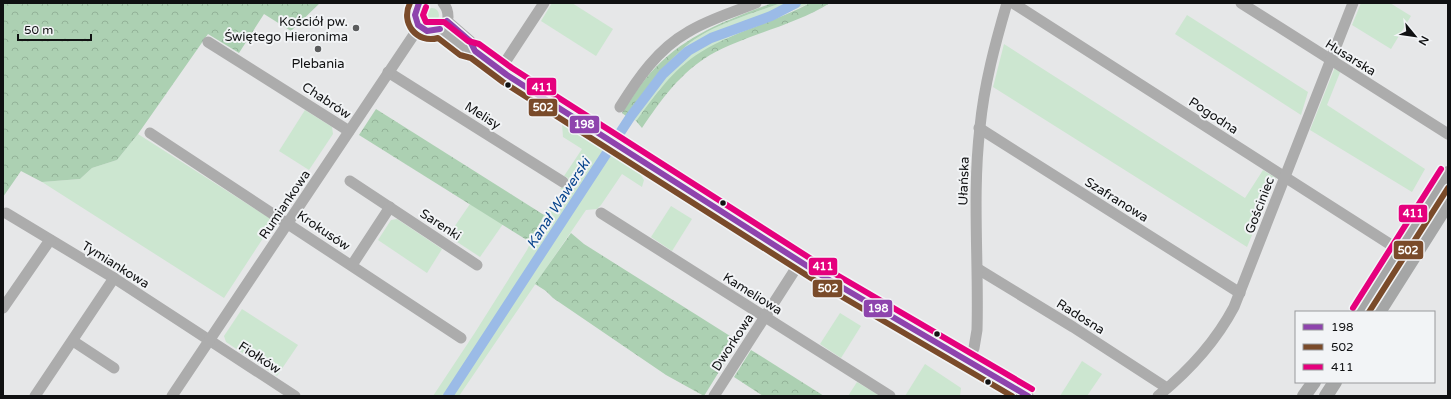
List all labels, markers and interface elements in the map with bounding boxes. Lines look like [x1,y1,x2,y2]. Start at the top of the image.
place label: Kościół pw. Świętego Hieronima [224,14,348,45]
scale bar [18,16,91,42]
north arrow [1395,16,1435,56]
text: 50 m [24,23,53,37]
marker: Kościół pw. Świętego Hieronima [351,23,361,33]
text: N [1415,34,1431,48]
street label: Husarska [1322,36,1379,80]
marker: Plebania [313,44,323,54]
place label: Plebania [291,56,345,72]
line badge: 411 [526,77,557,96]
street label: Chabrów [299,79,354,123]
unlabelled marker [503,80,513,90]
text: 411 [532,81,552,94]
street label: Pogodna [1186,94,1241,138]
line badge: 502 [528,98,558,117]
street label: Melisy [462,99,503,133]
text: 502 [533,101,553,114]
line badge: 198 [569,115,600,134]
text: 198 [574,118,594,131]
water label: Kanał Wawerski [523,154,595,252]
street label: Ułańska [955,156,973,206]
street label: Rumiankowa [256,167,314,242]
street label: Szafranowa [1082,174,1151,226]
street label: Gościniec [1242,175,1278,236]
unlabelled marker [718,198,728,208]
line badge: 411 [1398,204,1428,223]
street label: Sarenki [417,206,464,244]
street label: Krokusów [294,207,353,254]
text: 411 [1403,207,1423,220]
street label: Tymiankowa [79,238,152,292]
line badge: 502 [1393,240,1424,260]
text: 502 [1398,244,1418,257]
line badge: 411 [808,257,838,276]
text: 411 [813,260,833,273]
street label: Kameliowa [720,269,785,318]
line badge: 502 [812,279,843,298]
text: 502 [818,282,838,295]
street label: Radosna [1053,296,1108,338]
line badge: 198 [863,299,893,318]
text: 198 [868,302,888,315]
street label: Dworkowa [708,311,757,374]
legend [1295,311,1435,383]
text: 198 [1331,320,1354,334]
unlabelled marker [932,329,942,339]
street label: Fiołków [235,338,284,377]
text: 502 [1331,340,1354,354]
text: 411 [1331,360,1354,374]
unlabelled marker [983,377,993,387]

